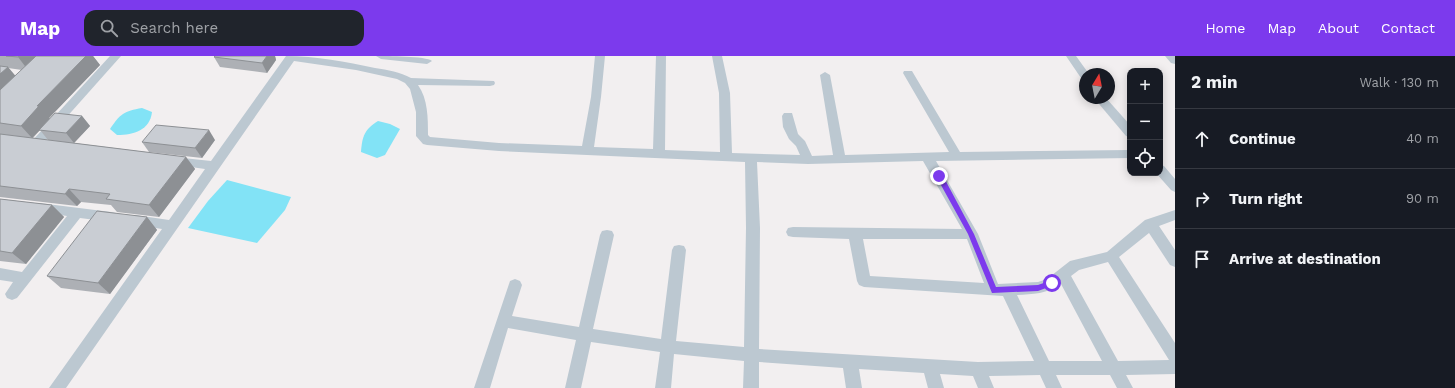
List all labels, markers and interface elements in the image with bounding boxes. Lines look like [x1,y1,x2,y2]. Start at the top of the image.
search box [84,10,364,46]
text: Map [20,17,60,40]
icon: search [98,17,120,39]
text: Search here [130,19,218,37]
text: Home [1205,20,1245,36]
text: Map [1267,20,1296,36]
text: About [1318,20,1359,36]
text: Contact [1381,20,1435,36]
north arrow [1079,68,1115,104]
map controls [1127,68,1163,176]
button: + [1127,68,1163,104]
text: 2 min [1191,72,1237,92]
text: Walk · 130 m [1360,75,1439,90]
button: − [1127,104,1163,140]
icon: ahead [1191,128,1213,150]
text: Continue [1229,130,1296,148]
text: 40 m [1406,131,1439,146]
button: locate [1127,140,1163,176]
route end [930,167,948,185]
icon: right [1191,188,1213,210]
text: Turn right [1229,190,1302,208]
text: 90 m [1406,191,1439,206]
icon: arrive [1191,248,1213,270]
text: Arrive at destination [1229,250,1381,268]
route start [1043,274,1061,292]

